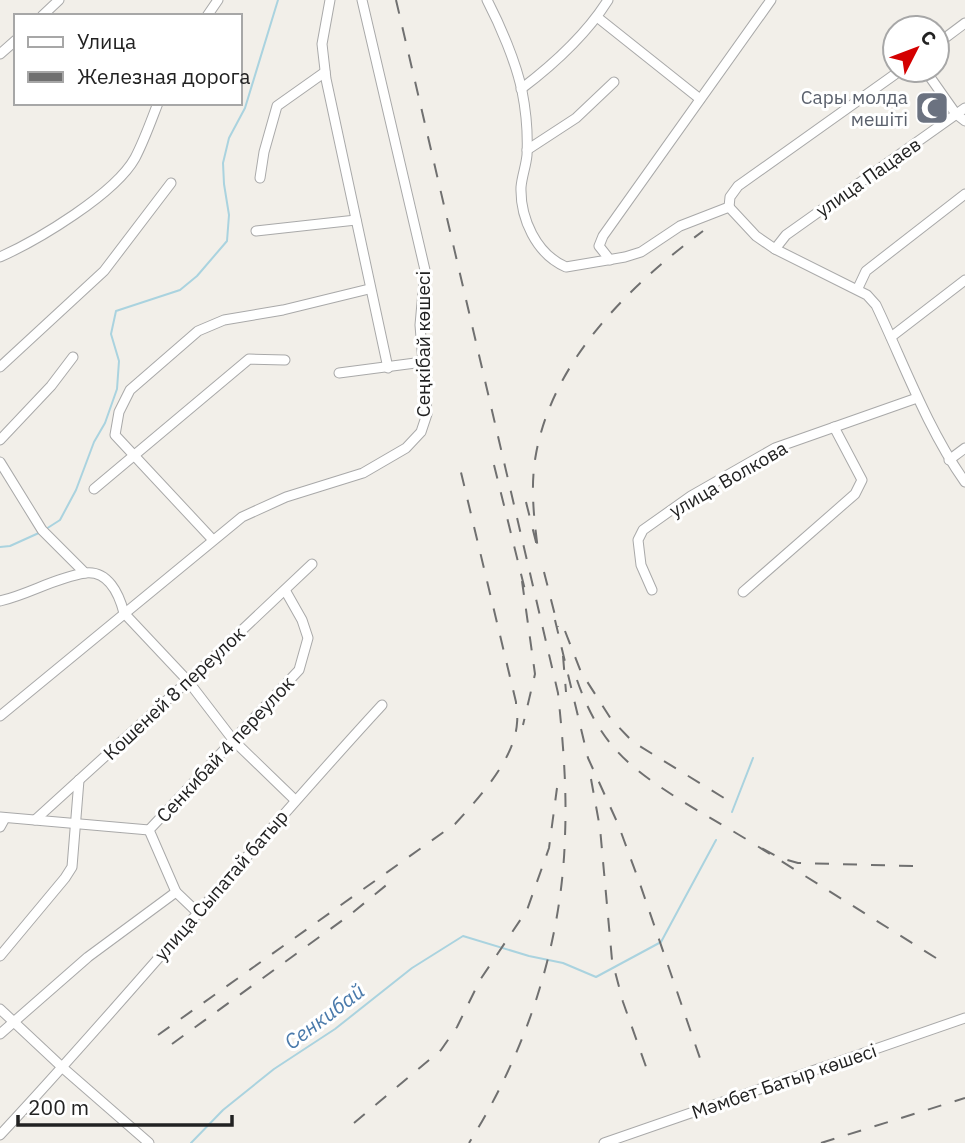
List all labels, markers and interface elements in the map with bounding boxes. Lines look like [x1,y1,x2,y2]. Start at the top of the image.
legend [14,14,242,105]
north arrow [881,14,951,84]
text: С [916,25,942,50]
text: Улица [77,27,136,55]
text: Железная дорога [77,62,250,90]
place label: Сары молда мешіті [801,85,908,131]
mosque icon: Сары молда мешіті [913,89,951,127]
street label: улица Пацаев [811,132,925,222]
street label: Сеңкібай көшесі [411,271,435,417]
street label: улица Волкова [665,436,791,522]
street label: Кошеней 8 переулок [98,621,250,765]
street label: Сенкибай 4 переулок [151,671,299,827]
street label: улица Сыпатай батыр [149,805,293,965]
water label: Сенкибай [278,977,370,1055]
street label: Мәмбет Батыр көшесі [688,1038,880,1124]
scale bar [18,1084,231,1128]
text: 200 m [28,1093,89,1121]

